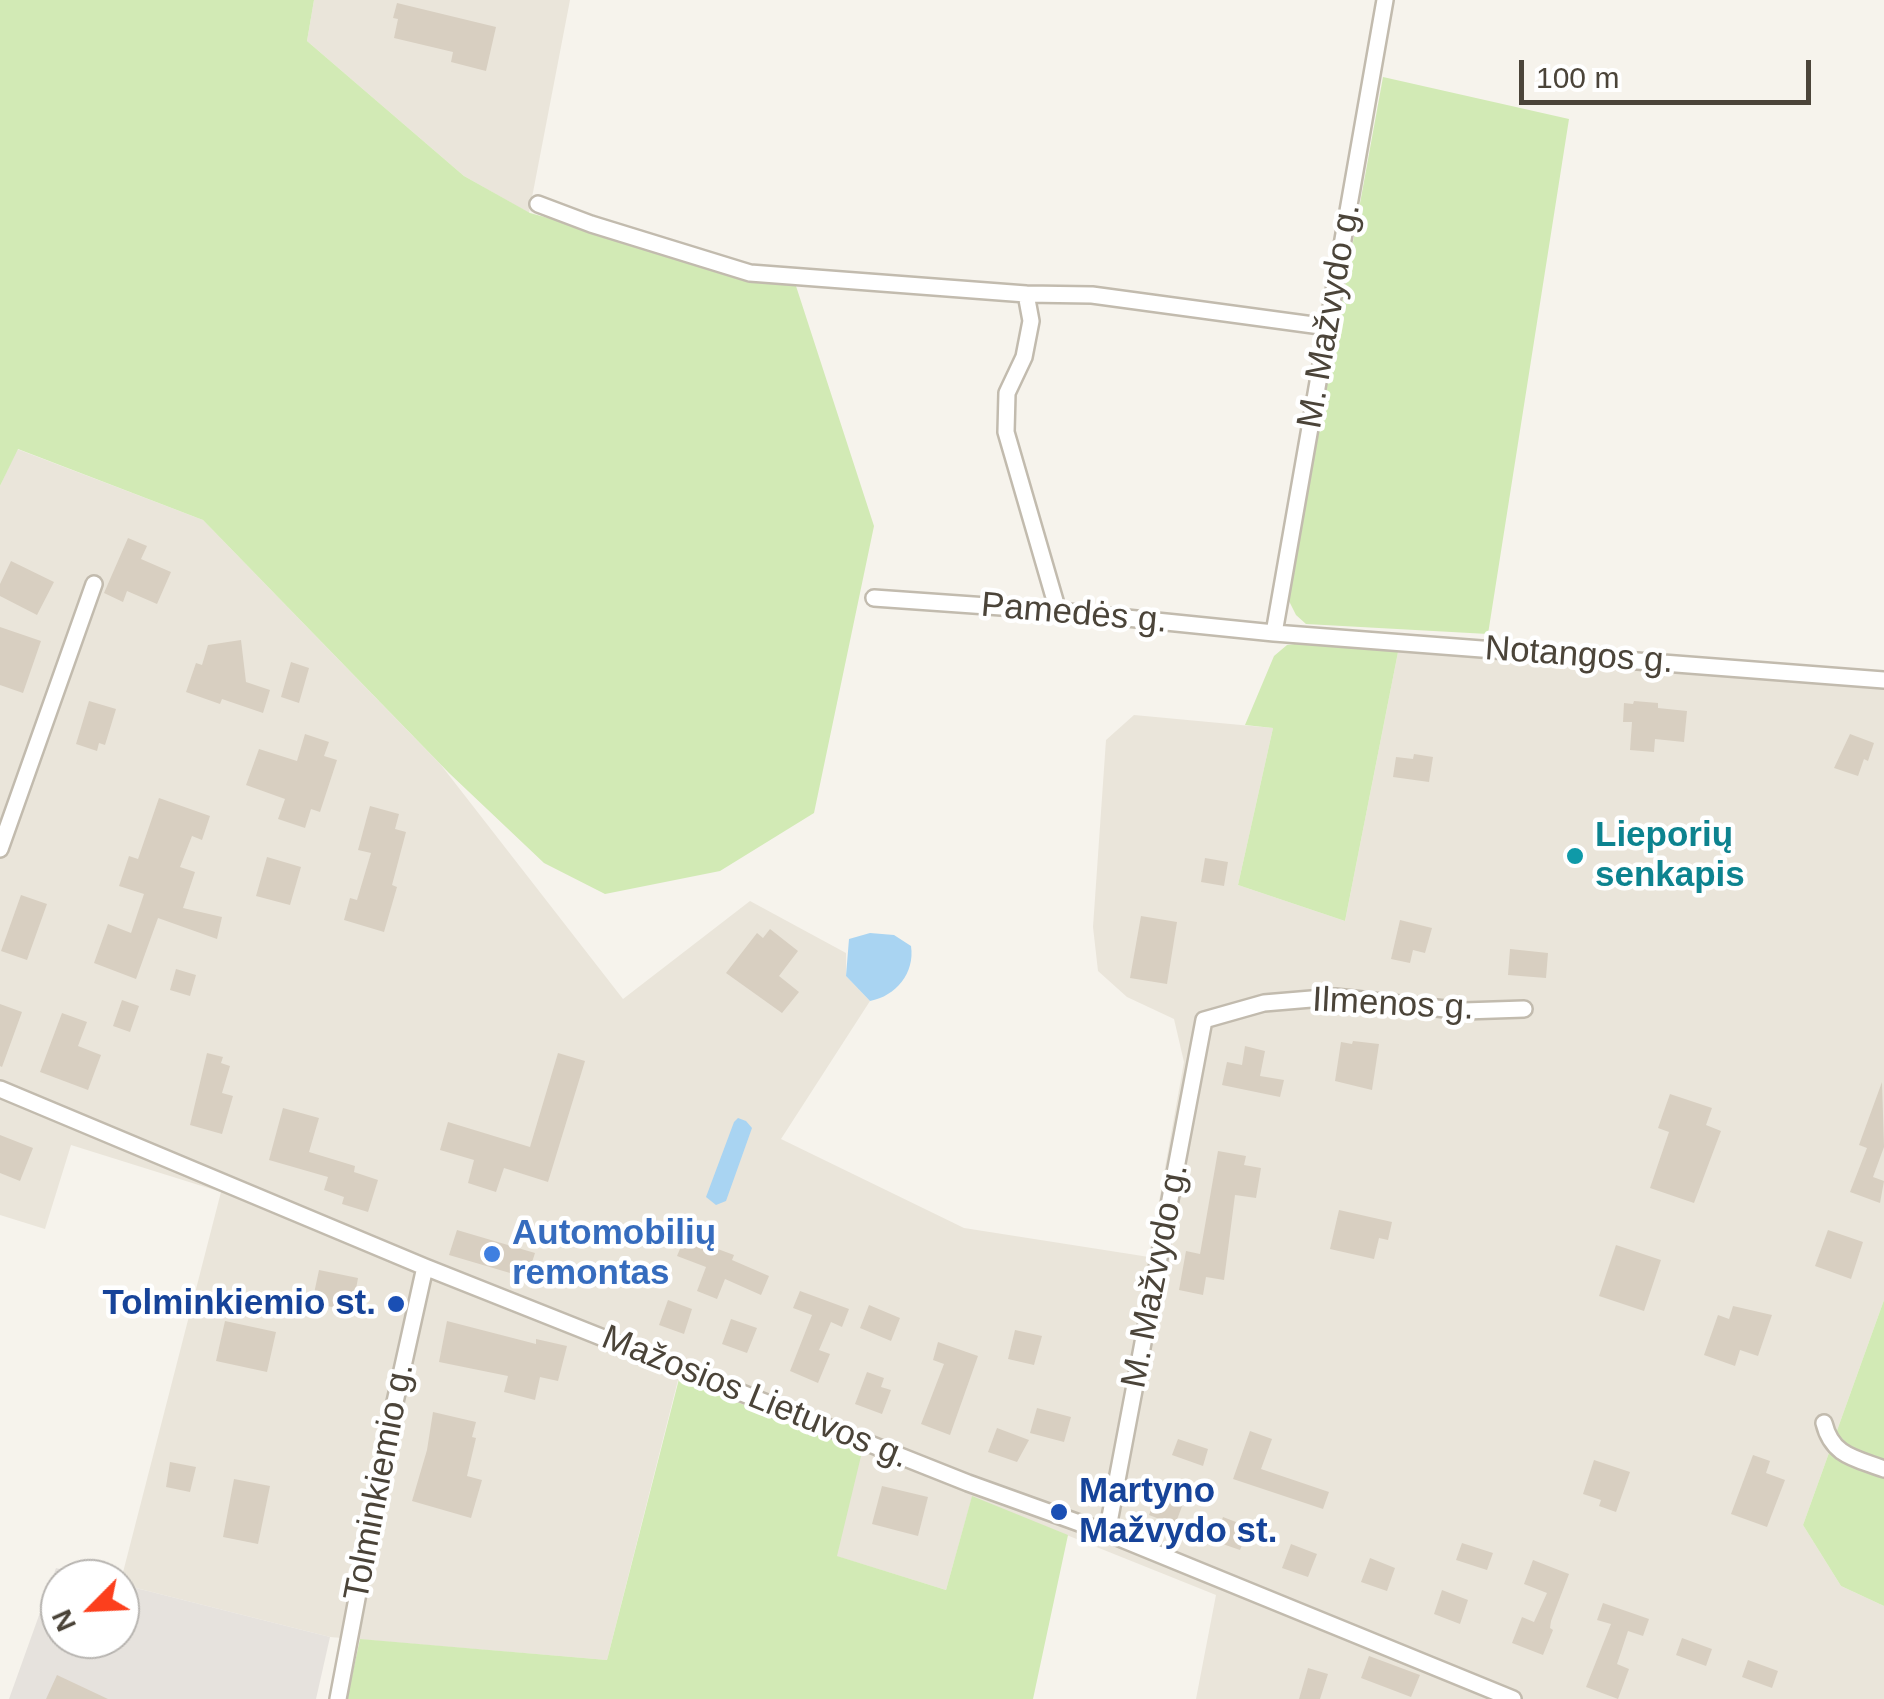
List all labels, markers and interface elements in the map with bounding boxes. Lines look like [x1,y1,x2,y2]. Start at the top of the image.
scale bar [1524,40,1816,102]
text: 100 m [1536,61,1619,94]
street label: M. Mažvydo g. [1290,200,1370,432]
street label: Pamedės g. [979,585,1169,643]
street label: Notangos g. [1483,628,1675,684]
place label: Lieporių senkapis [1595,815,1745,897]
marker: Lieporių senkapis [1564,845,1586,867]
street label: Ilmenos g. [1311,980,1475,1030]
street label: M. Mažvydo g. [1114,1160,1198,1392]
place label: Automobilių remontas [512,1213,716,1295]
marker: Automobilių remontas [481,1243,503,1265]
place label: Tolminkiemio st. [102,1283,376,1325]
marker: Tolminkiemio st. [385,1293,407,1315]
street label: Mažosios Lietuvos g. [596,1317,914,1479]
street label: Tolminkiemio g. [336,1360,424,1604]
place label: Martyno Mažvydo st. [1079,1471,1277,1553]
marker: Martyno Mažvydo st. [1048,1501,1070,1523]
north arrow [40,1559,140,1659]
text: N [46,1605,82,1636]

